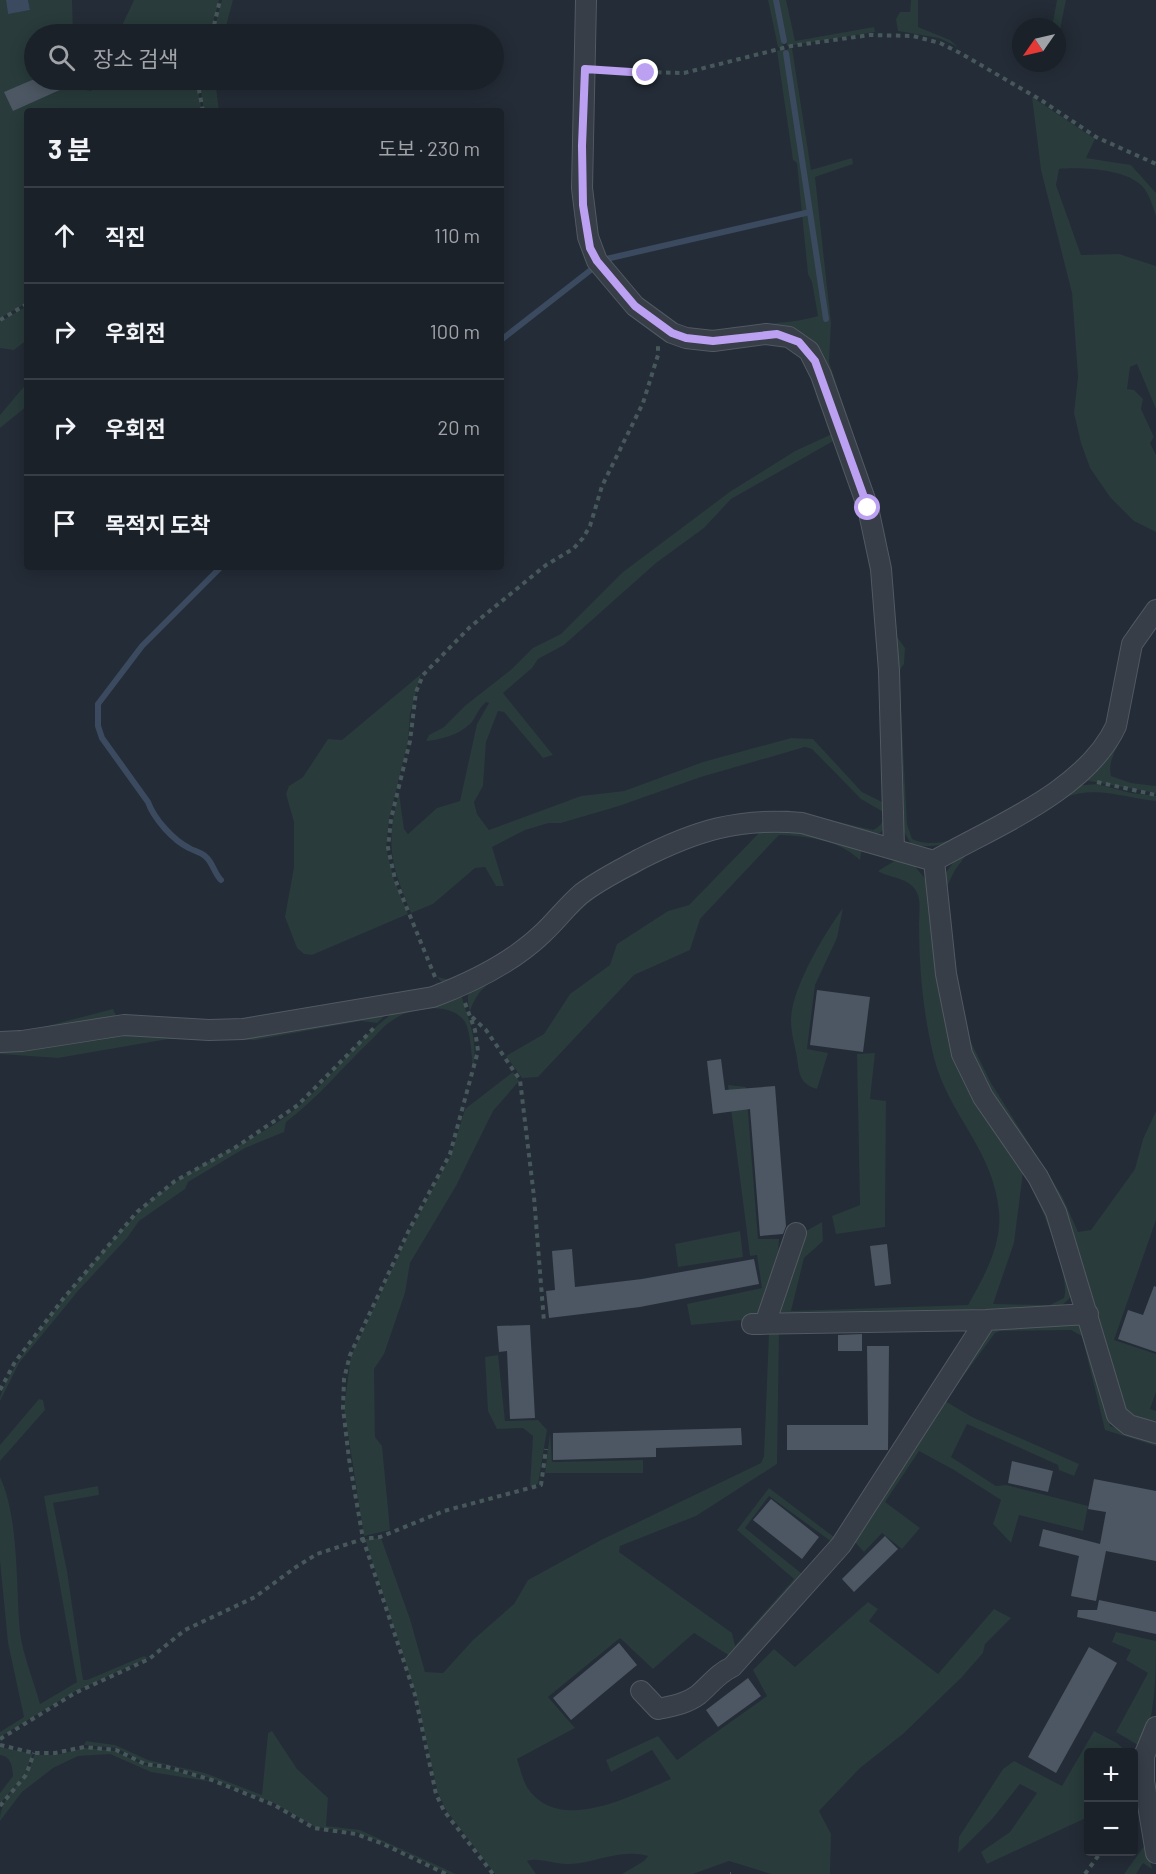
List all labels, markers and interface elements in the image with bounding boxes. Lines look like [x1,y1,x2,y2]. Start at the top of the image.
north arrow [1012,18,1066,72]
search box [24,24,504,90]
icon: search [45,41,78,74]
text: 장소 검색 [93,45,178,71]
route end [632,59,658,85]
text: 3 분 [48,133,91,164]
text: 도보 · 230 m [378,136,480,160]
icon: ahead [48,219,81,252]
text: 직진 [105,223,145,249]
text: 110 m [434,223,480,247]
icon: right [48,315,81,348]
text: 우회전 [105,319,166,345]
text: 100 m [430,319,480,343]
icon: right [48,411,81,444]
text: 우회전 [105,415,166,441]
text: 20 m [437,415,480,439]
route start [854,494,880,520]
icon: arrive [48,507,81,540]
text: 목적지 도착 [105,511,211,537]
map controls [1084,1748,1138,1856]
button: + [1084,1748,1138,1802]
button: − [1084,1802,1138,1856]

